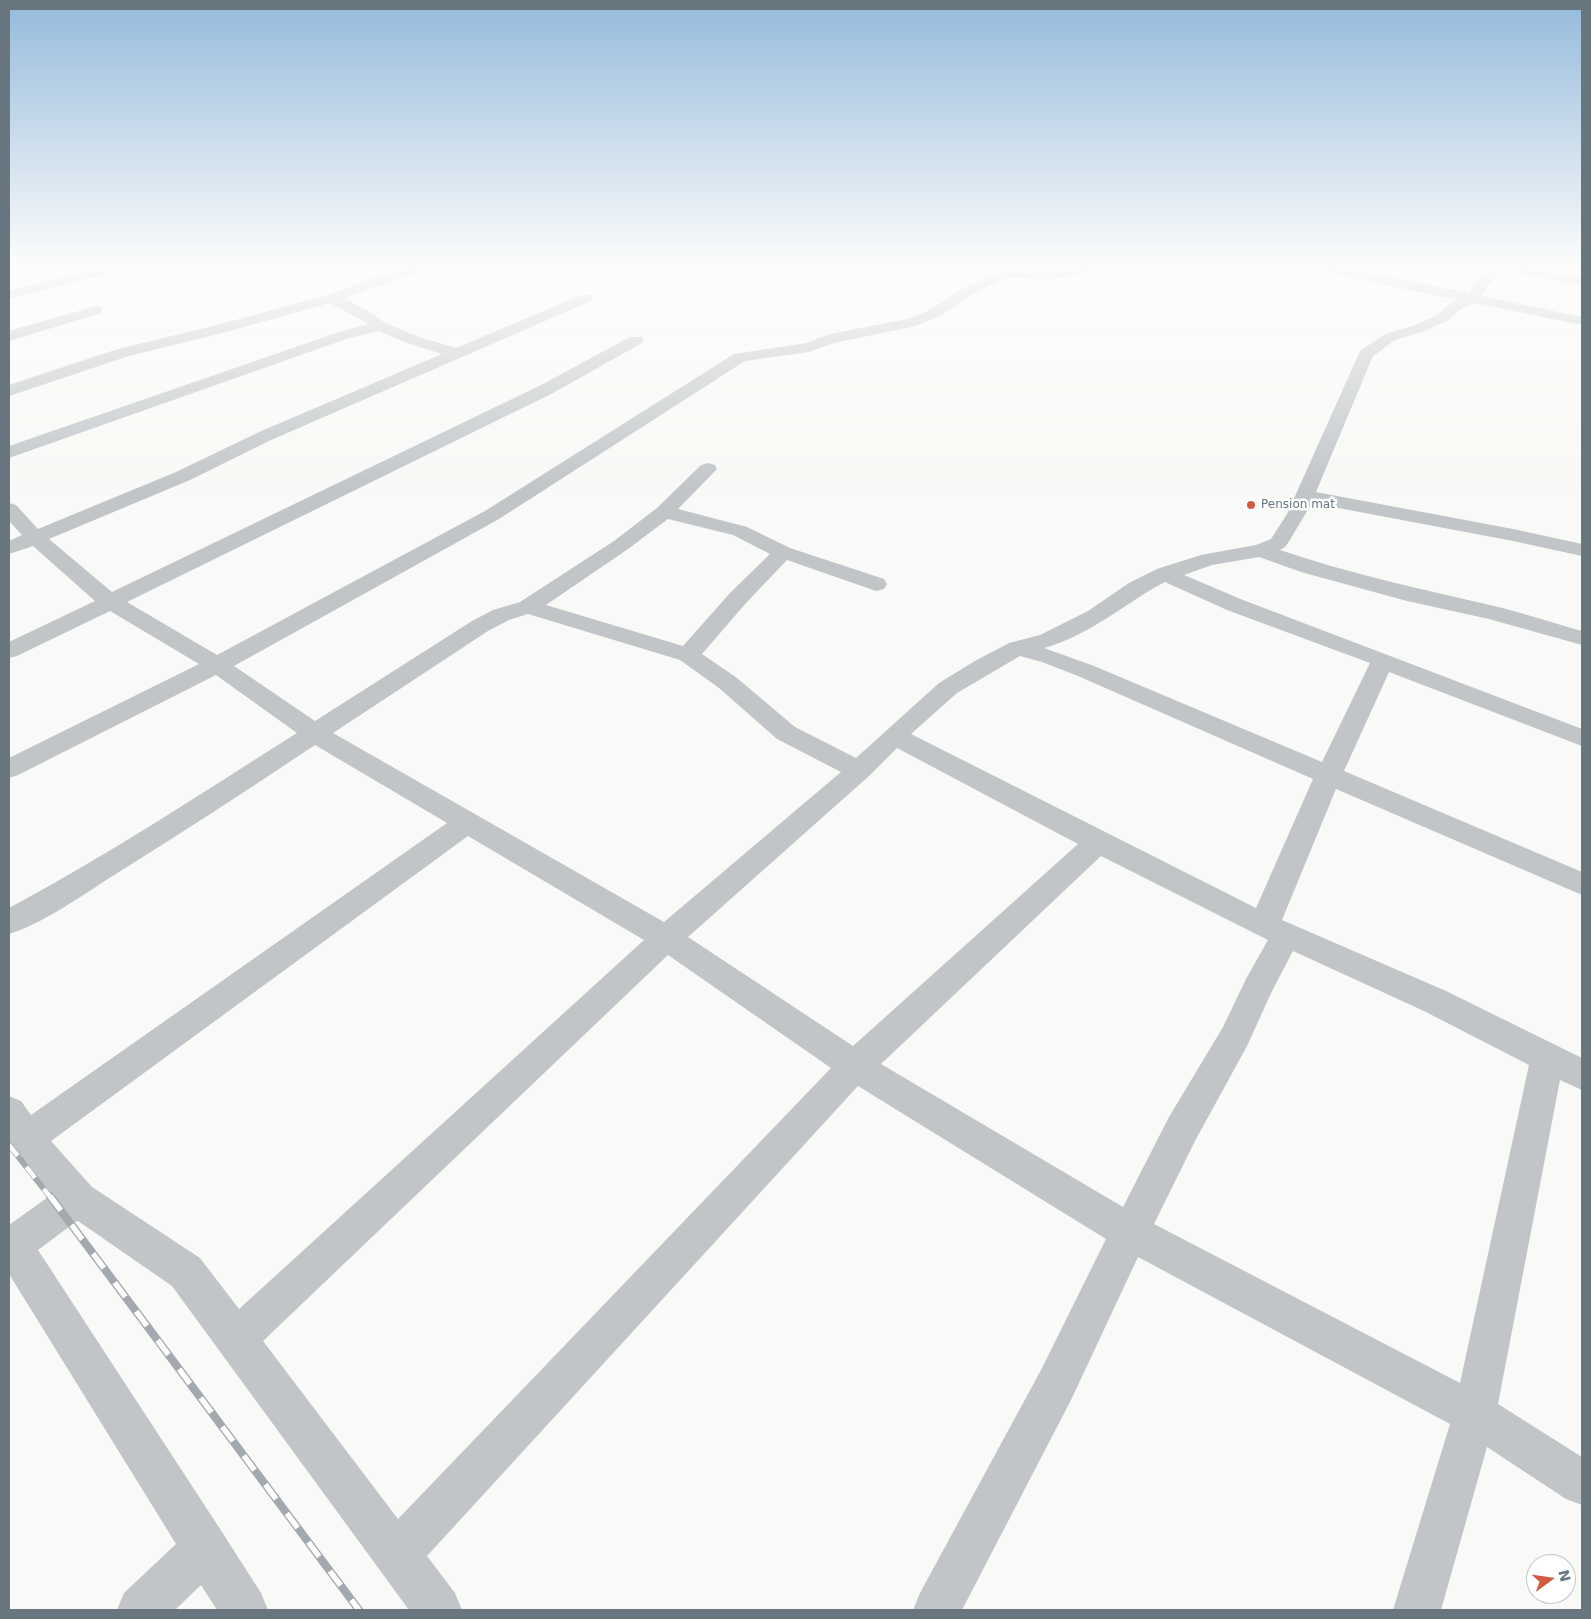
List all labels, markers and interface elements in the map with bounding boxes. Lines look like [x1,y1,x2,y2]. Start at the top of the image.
place label: Pension mat [1261,498,1335,512]
marker: Pension mat [1245,499,1257,511]
north arrow [1526,1554,1576,1604]
text: N [1555,1568,1574,1583]

